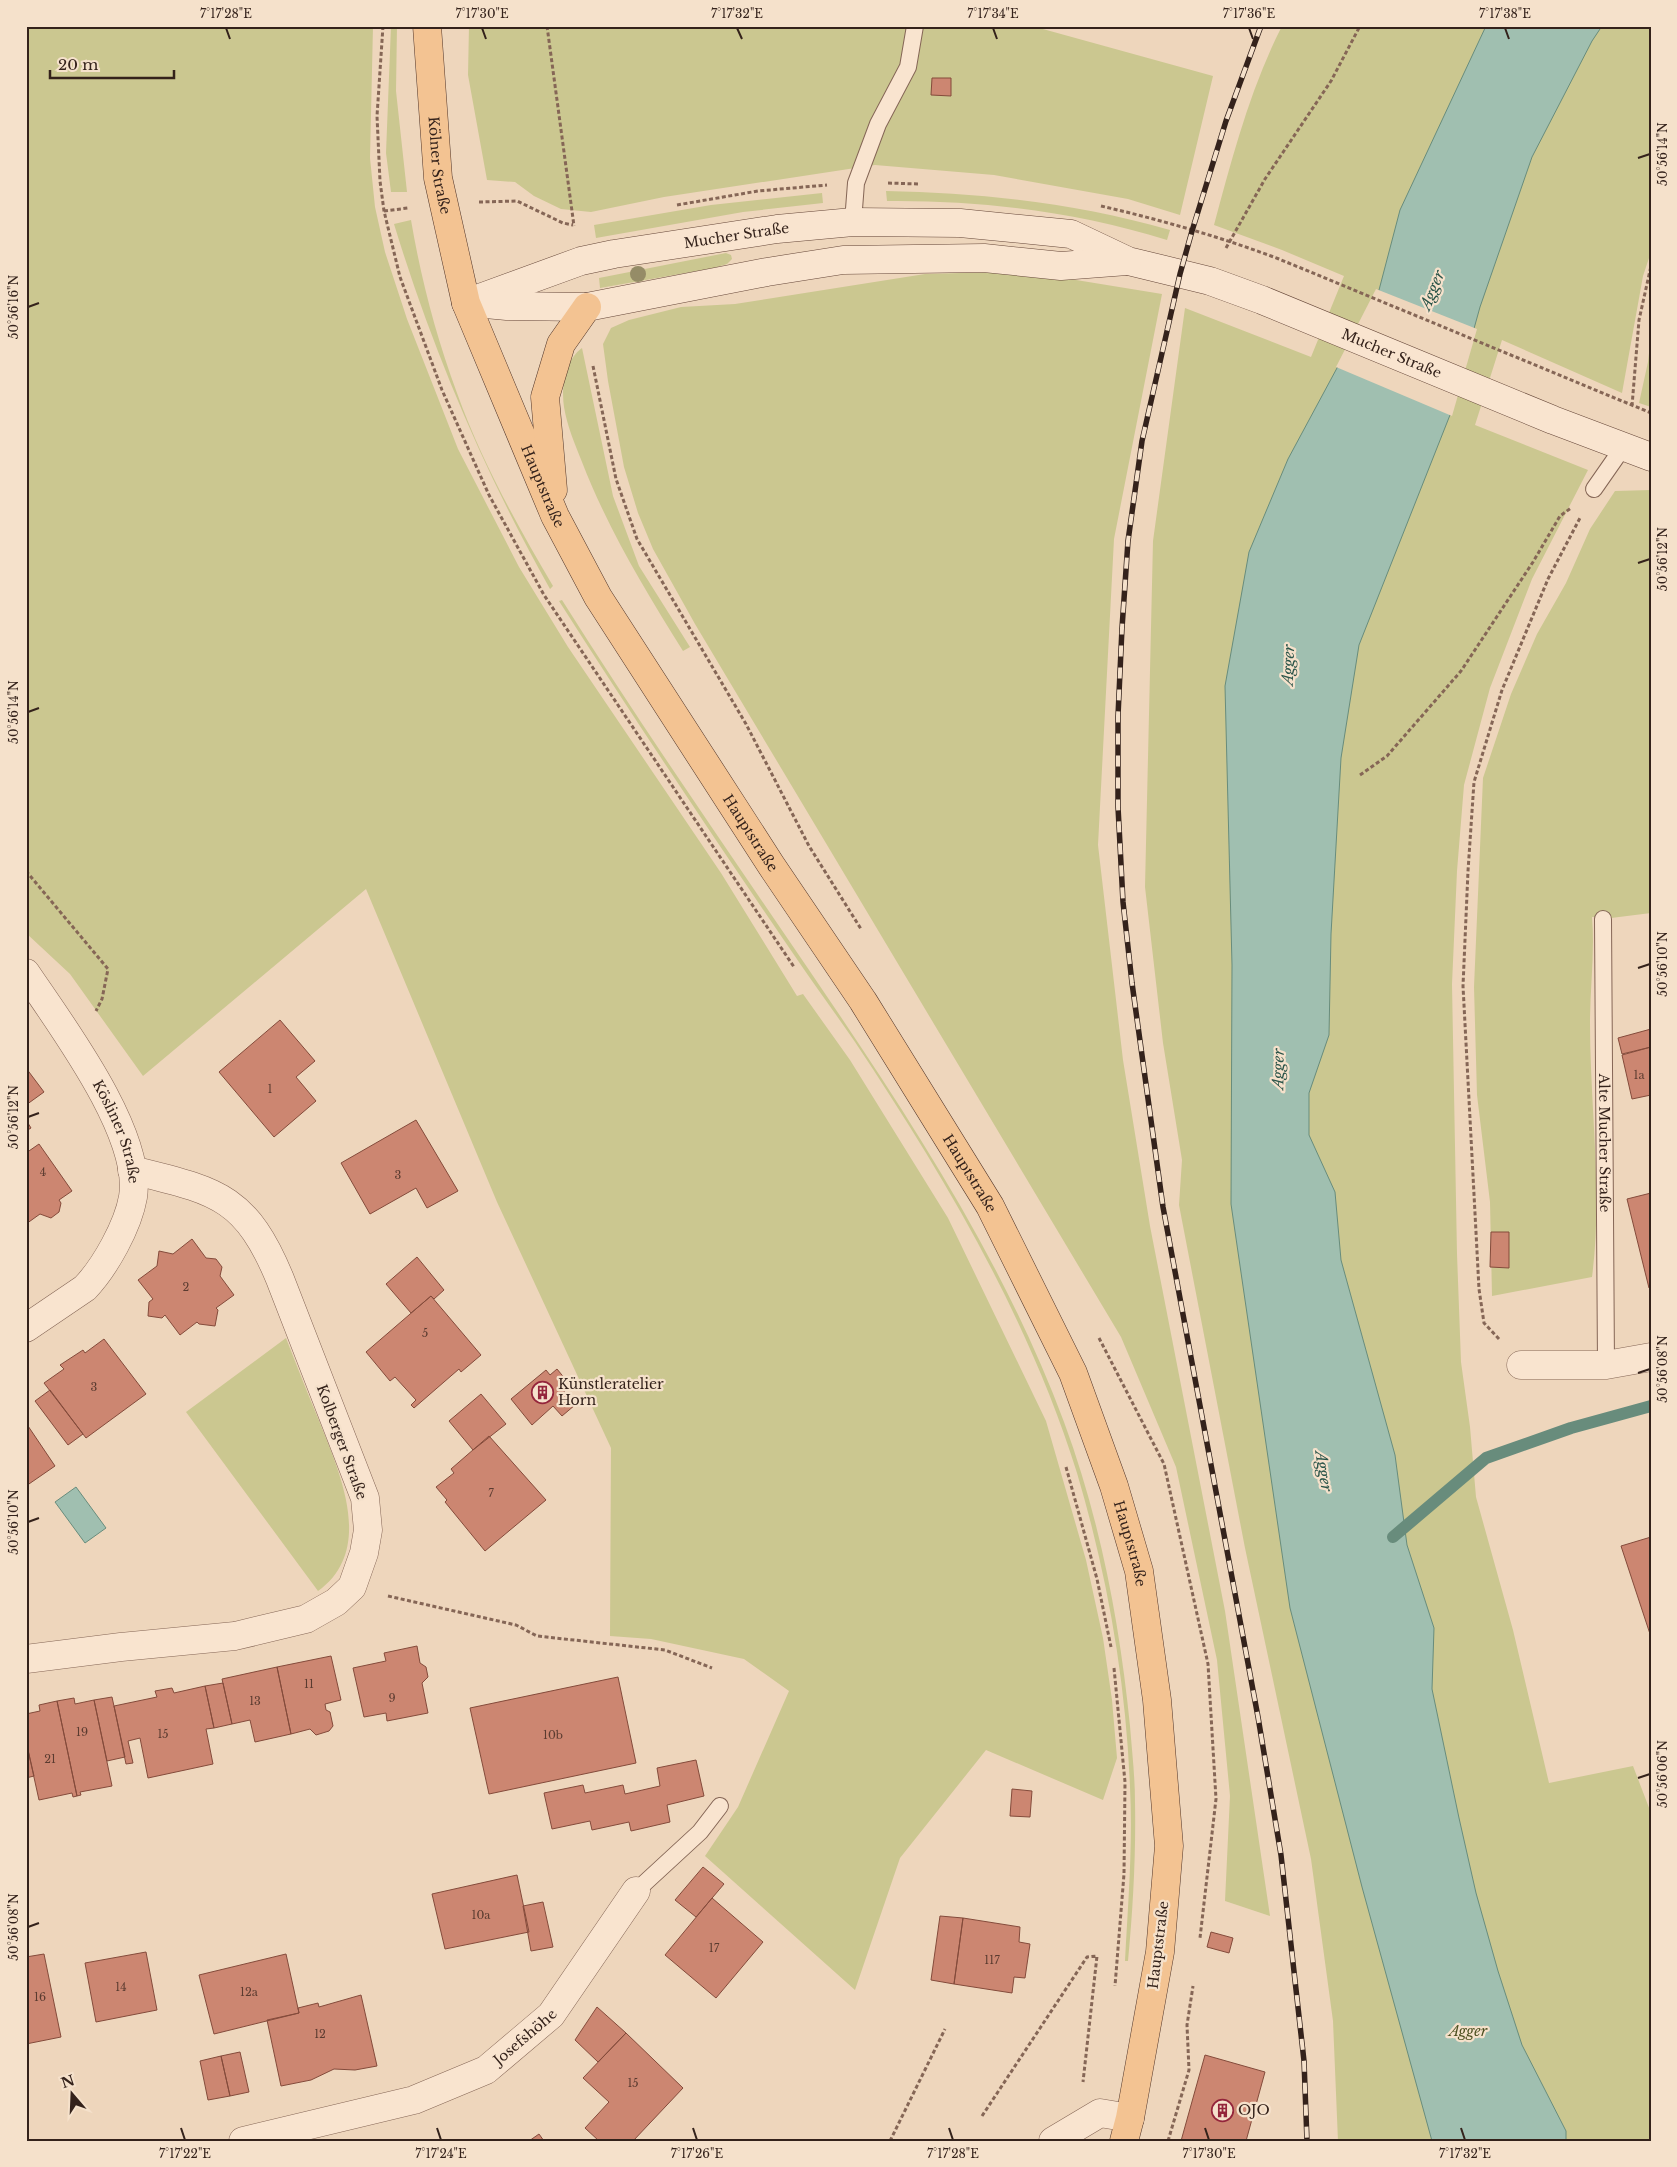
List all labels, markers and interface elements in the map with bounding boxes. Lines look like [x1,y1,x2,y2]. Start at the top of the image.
text: 7°17'28"E [200,6,252,21]
text: 7°17'30"E [455,6,509,21]
text: 7°17'32"E [711,6,763,21]
text: 7°17'34"E [967,6,1019,21]
text: 7°17'36"E [1223,6,1275,21]
text: 7°17'38"E [1479,6,1531,21]
scale bar [50,48,174,80]
text: 20 m [58,55,98,74]
street label: Kölner Straße [425,116,455,216]
text: 50°56'14"N [1655,122,1670,186]
street label: Mucher Straße [683,219,790,252]
water label: Agger [1415,266,1449,314]
text: 50°56'16"N [6,274,21,339]
street label: Mucher Straße [1339,325,1444,382]
street label: Hauptstraße [517,442,569,531]
text: 50°56'12"N [1655,527,1670,591]
water label: Agger [1278,643,1298,688]
text: 50°56'14"N [6,680,21,744]
street label: Hauptstraße [719,791,782,875]
text: 50°56'10"N [1655,931,1670,997]
water label: Agger [1268,1047,1288,1092]
house number: 1a [1634,1068,1645,1082]
street label: Alte Mucher Straße [1595,1072,1614,1213]
street label: Kösliner Straße [89,1077,143,1184]
house number: 1 [268,1082,273,1096]
text: 50°56'12"N [6,1085,21,1149]
street label: Hauptstraße [939,1131,1001,1215]
house number: 4 [40,1165,46,1179]
house number: 3 [395,1168,402,1182]
house number: 2 [183,1280,190,1294]
house number: 5 [422,1326,428,1340]
text: 50°56'08"N [1655,1335,1670,1403]
place label: Künstleratelier Horn [558,1375,664,1409]
house number: 3 [91,1380,98,1394]
building icon: Künstleratelier Horn [530,1380,554,1404]
street label: Kolberger Straße [313,1382,371,1502]
water label: Agger [1311,1447,1337,1494]
house number: 7 [488,1486,494,1500]
text: 50°56'10"N [6,1489,21,1555]
street label: Hauptstraße [1110,1498,1150,1588]
house number: 11 [304,1677,314,1691]
house number: 9 [388,1691,396,1705]
house number: 13 [249,1694,261,1708]
house number: 19 [76,1725,88,1739]
house number: 15 [157,1727,169,1741]
house number: 10b [543,1728,563,1742]
text: 50°56'06"N [1655,1740,1670,1808]
house number: 21 [44,1752,56,1766]
text: 50°56'08"N [6,1893,21,1961]
street label: Hauptstraße [1144,1900,1172,1990]
house number: 10a [472,1908,491,1922]
house number: 17 [709,1941,720,1955]
house number: 117 [984,1953,1000,1967]
house number: 14 [115,1980,127,1994]
house number: 12a [240,1985,259,1999]
house number: 16 [34,1990,46,2004]
street label: Josefshöhe [488,2006,561,2070]
park label: Agger [1447,2022,1488,2040]
house number: 12 [314,2027,326,2041]
north arrow [48,2070,98,2120]
text: N [59,2071,77,2092]
house number: 15 [627,2076,639,2090]
building icon: OJO [1210,2098,1234,2122]
place label: OJO [1238,2101,1270,2119]
text: 7°17'22"E [159,2146,211,2161]
text: 7°17'24"E [415,2146,467,2161]
text: 7°17'26"E [671,2146,723,2161]
text: 7°17'28"E [927,2146,979,2161]
text: 7°17'30"E [1182,2146,1236,2161]
text: 7°17'32"E [1439,2146,1491,2161]

